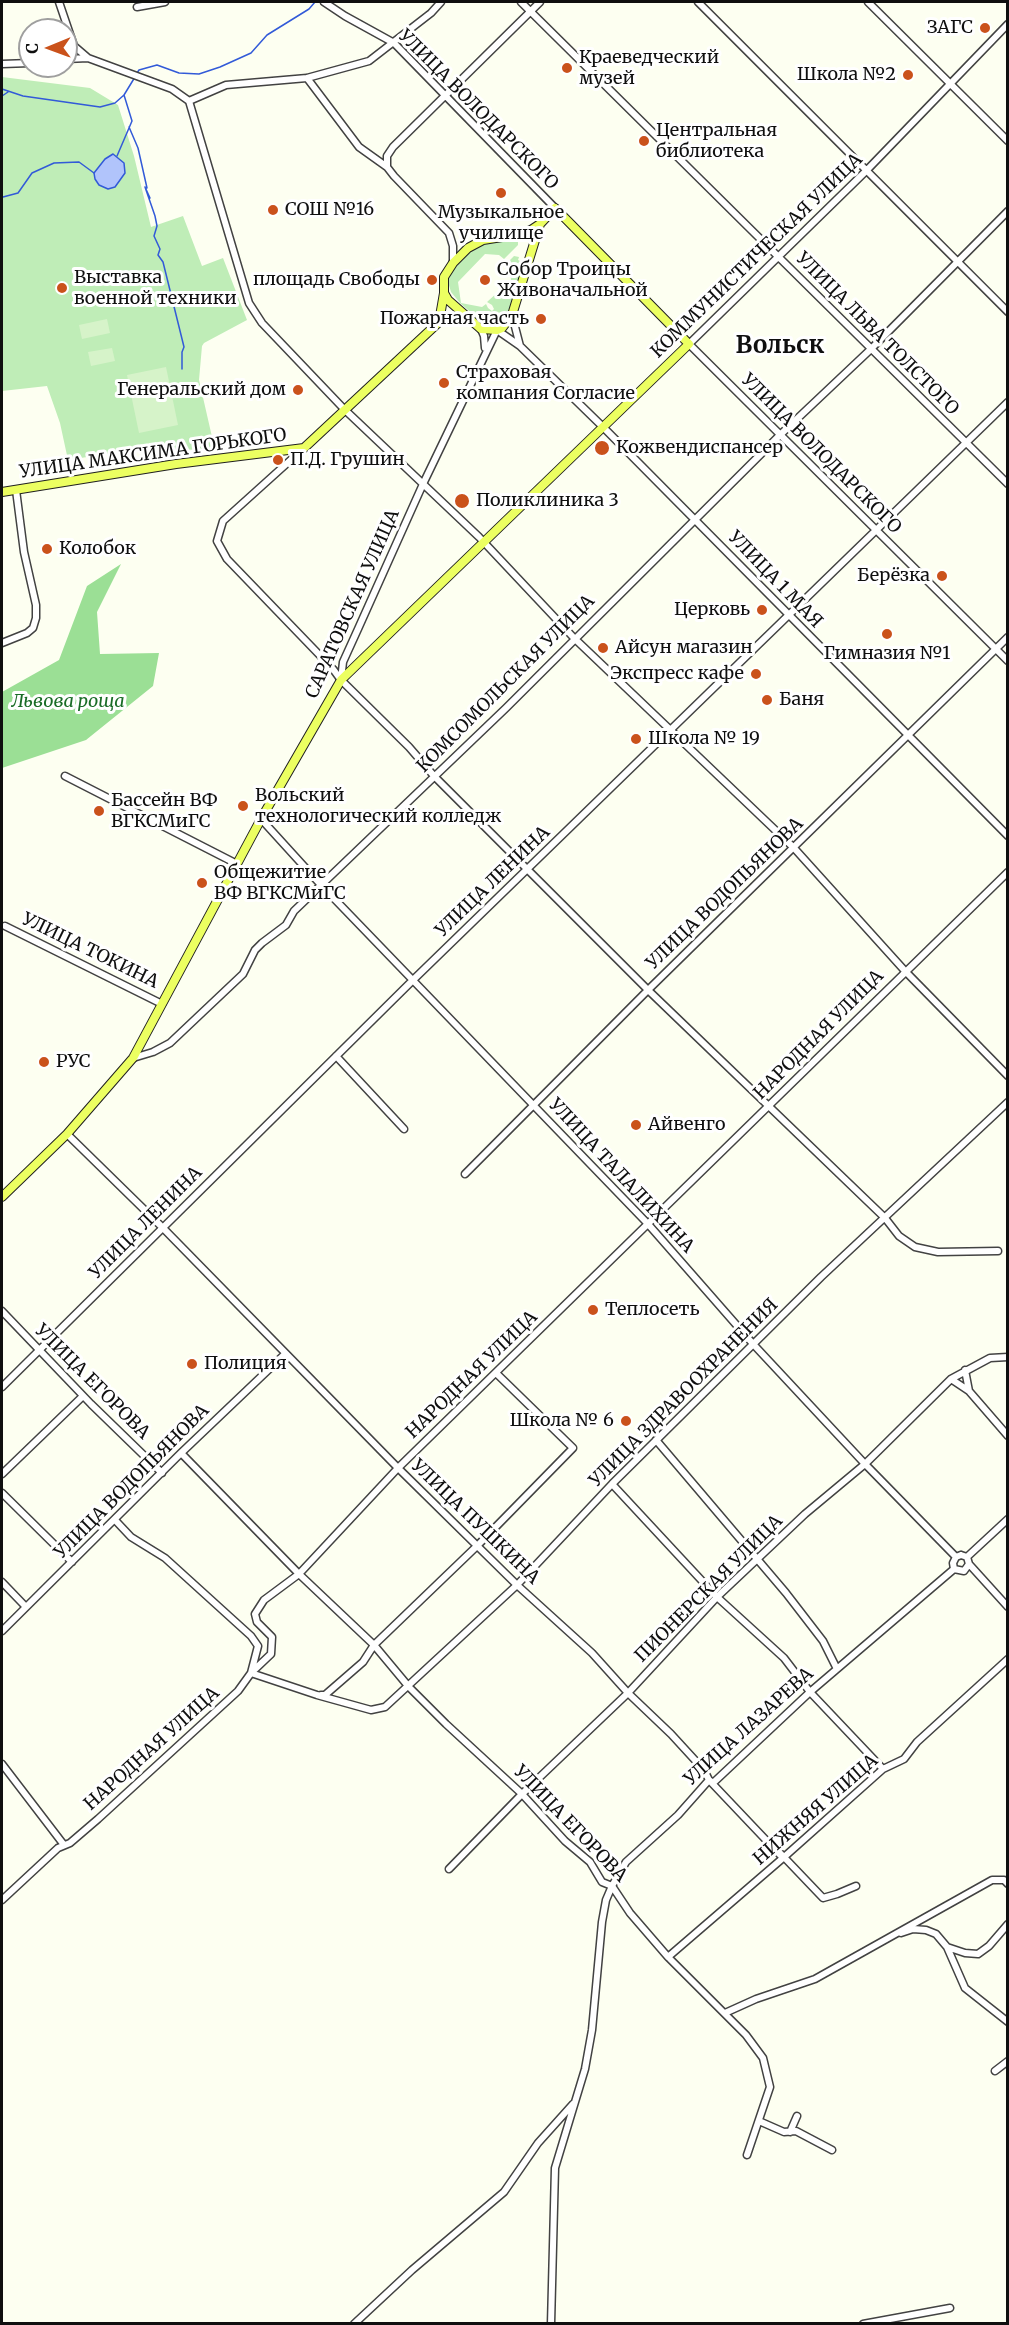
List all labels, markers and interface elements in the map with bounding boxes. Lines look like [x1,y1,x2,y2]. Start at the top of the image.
place label: ЗАГС [927,17,973,39]
north arrow [18,18,78,78]
marker: ЗАГС [978,21,992,35]
street label: УЛИЦА ВОЛОДАРСКОГО [394,26,562,194]
text: С [22,43,42,54]
place label: Краеведческий музей [579,47,719,90]
marker: Краеведческий музей [560,61,574,75]
place label: Школа №2 [797,64,896,86]
marker: Школа №2 [901,68,915,82]
place label: Центральная библиотека [656,120,777,162]
marker: Центральная библиотека [637,134,651,148]
street label: КОММУНИСТИЧЕСКАЯ УЛИЦА [647,149,867,363]
marker: Музыкальное училище [494,186,508,200]
place label: СОШ №16 [285,199,374,221]
place label: Музыкальное училище [438,202,564,244]
marker: СОШ №16 [266,203,280,217]
street label: УЛИЦА ЛЬВА ТОЛСТОГО [791,248,963,420]
place label: Собор Троицы Живоначальной [497,259,648,302]
place label: Выставка военной техники [74,267,237,310]
place label: площадь Свободы [253,269,420,291]
marker: площадь Свободы [425,273,439,287]
marker: Собор Троицы Живоначальной [478,273,492,287]
marker: Выставка военной техники [55,281,69,295]
place label: Пожарная часть [380,308,529,330]
marker: Пожарная часть [534,312,548,326]
district label: Вольск [736,332,824,360]
place label: Страховая компания Согласие [456,362,635,404]
street label: УЛИЦА ВОЛОДАРСКОГО [737,370,905,538]
marker: Страховая компания Согласие [437,376,451,390]
place label: Генеральский дом [117,379,286,401]
marker: Генеральский дом [291,383,305,397]
street label: УЛИЦА МАКСИМА ГОРЬКОГО [18,425,288,483]
place label: Кожвендиспансер [616,437,783,459]
marker: Кожвендиспансер [593,439,611,457]
place label: П.Д. Грушин [290,449,405,471]
marker: П.Д. Грушин [271,453,285,467]
place label: Поликлиника 3 [476,490,619,512]
marker: Поликлиника 3 [453,492,471,510]
street label: САРАТОВСКАЯ УЛИЦА [302,506,404,702]
street label: УЛИЦА 1 МАЯ [723,527,827,633]
place label: Колобок [59,538,136,560]
marker: Колобок [40,542,54,556]
place label: Берёзка [857,565,930,587]
marker: Берёзка [935,569,949,583]
street label: КОМСОМОЛЬСКАЯ УЛИЦА [413,591,599,777]
place label: Церковь [674,599,750,621]
marker: Церковь [755,603,769,617]
marker: Гимназия №1 [880,627,894,641]
place label: Айсун магазин [615,637,753,659]
marker: Айсун магазин [596,641,610,655]
place label: Гимназия №1 [824,643,950,665]
place label: Экспресс кафе [610,663,744,685]
marker: Экспресс кафе [749,667,763,681]
place label: Баня [779,689,824,711]
park label: Львова роща [11,691,125,713]
marker: Баня [760,693,774,707]
place label: Школа № 19 [648,728,760,750]
marker: Школа № 19 [629,732,643,746]
place label: Вольский технологический колледж [255,785,501,828]
place label: Бассейн ВФ ВГКСМиГС [111,790,218,832]
marker: Вольский технологический колледж [236,799,250,813]
marker: Бассейн ВФ ВГКСМиГС [92,804,106,818]
street label: УЛИЦА ВОДОПЬЯНОВА [642,814,808,974]
street label: УЛИЦА ЛЕНИНА [431,822,555,942]
place label: Общежитие ВФ ВГКСМиГС [214,862,346,904]
marker: Общежитие ВФ ВГКСМиГС [195,876,209,890]
street label: УЛИЦА ТОКИНА [18,909,162,993]
street label: НАРОДНАЯ УЛИЦА [750,966,888,1104]
place label: РУС [56,1051,90,1073]
marker: РУС [37,1055,51,1069]
street label: УЛИЦА ТАЛАЛИХИНА [544,1094,698,1258]
place label: Айвенго [648,1114,725,1136]
marker: Айвенго [629,1118,643,1132]
street label: УЛИЦА ЛЕНИНА [85,1162,207,1284]
street label: УЛИЦА ЗДРАВООХРАНЕНИЯ [585,1294,783,1492]
place label: Теплосеть [605,1299,699,1321]
marker: Теплосеть [586,1303,600,1317]
street label: НАРОДНАЯ УЛИЦА [402,1307,542,1443]
street label: УЛИЦА ЕГОРОВА [30,1320,154,1444]
place label: Полиция [204,1353,287,1375]
marker: Полиция [185,1357,199,1371]
street label: УЛИЦА ВОДОПЬЯНОВА [50,1400,214,1564]
place label: Школа № 6 [509,1410,614,1432]
marker: Школа № 6 [619,1414,633,1428]
street label: УЛИЦА ПУШКИНА [406,1455,544,1589]
street label: ПИОНЕРСКАЯ УЛИЦА [631,1511,787,1667]
street label: УЛИЦА ЛАЗАРЕВА [680,1663,818,1791]
street label: НАРОДНАЯ УЛИЦА [80,1683,224,1815]
street label: НИЖНЯЯ УЛИЦА [749,1750,883,1870]
street label: УЛИЦА ЕГОРОВА [509,1761,631,1887]

